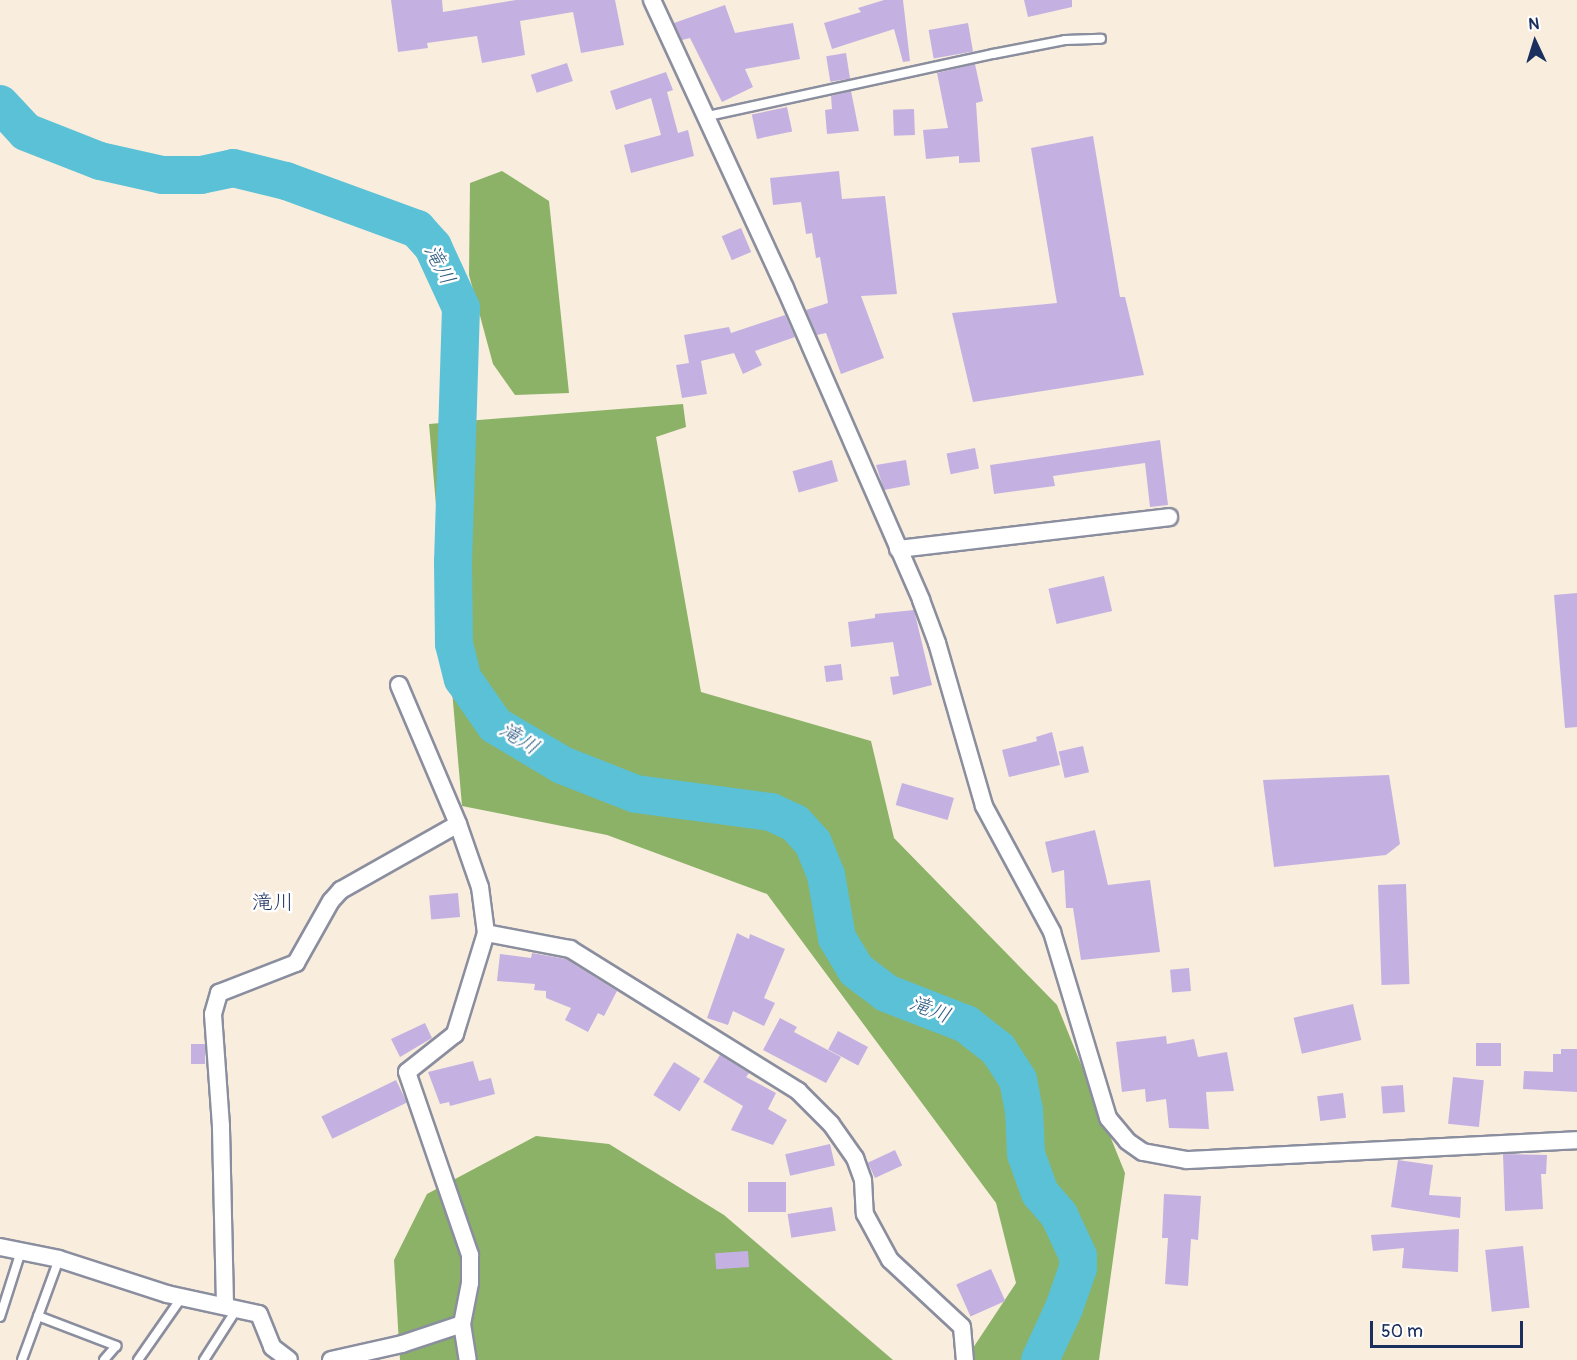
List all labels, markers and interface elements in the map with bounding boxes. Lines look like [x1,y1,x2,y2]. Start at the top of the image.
north arrow [1505,12,1565,72]
text: N [1528,14,1540,34]
water label: 滝川 [418,241,460,289]
water label: 滝川 [495,717,543,761]
district label: 滝川 [252,890,294,916]
water label: 滝川 [906,991,954,1029]
scale bar [1373,1309,1526,1347]
text: 50 m [1381,1320,1423,1343]

